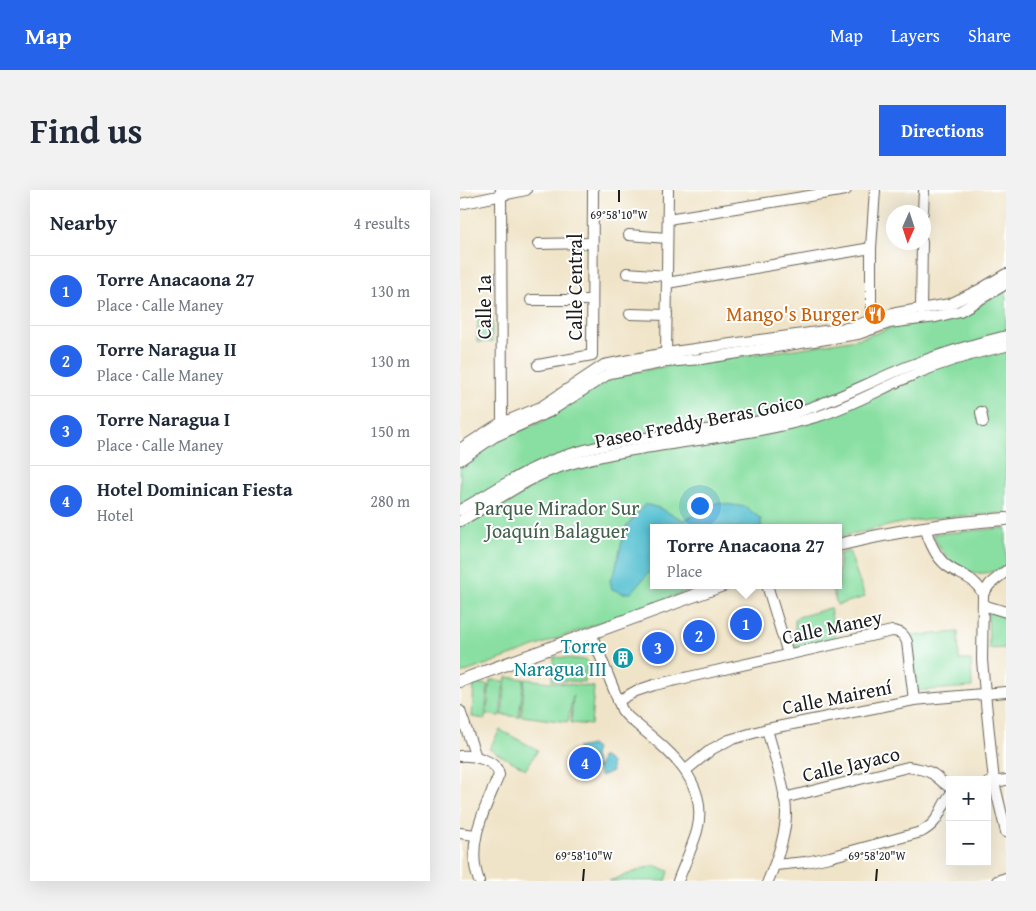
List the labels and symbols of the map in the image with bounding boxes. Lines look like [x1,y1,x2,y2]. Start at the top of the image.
north arrow [886,205,931,250]
text: 69°58'10"W [590,206,649,223]
street label: Calle Central [560,233,589,341]
street label: Calle 1a [469,274,498,339]
place label: Mango's Burger [726,299,859,328]
restaurant icon: Mango's Burger [863,302,887,326]
street label: Paseo Freddy Beras Goico [592,386,806,455]
park label: Parque Mirador Sur Joaquín Balaguer [474,493,640,545]
your location [687,493,713,519]
street label: Calle Maney [779,602,885,651]
pin: 1 [730,605,762,643]
pin: 2 [683,617,715,655]
pin: 3 [642,629,674,667]
place label: Torre Naragua III [514,631,607,683]
building icon: Torre Naragua III [611,646,635,670]
street label: Calle Mairení [780,672,895,721]
street label: Calle Jayaco [799,738,903,789]
pin: 4 [569,744,601,782]
text: 69°58'10"W [555,847,614,864]
text: 69°58'20"W [848,847,907,864]

